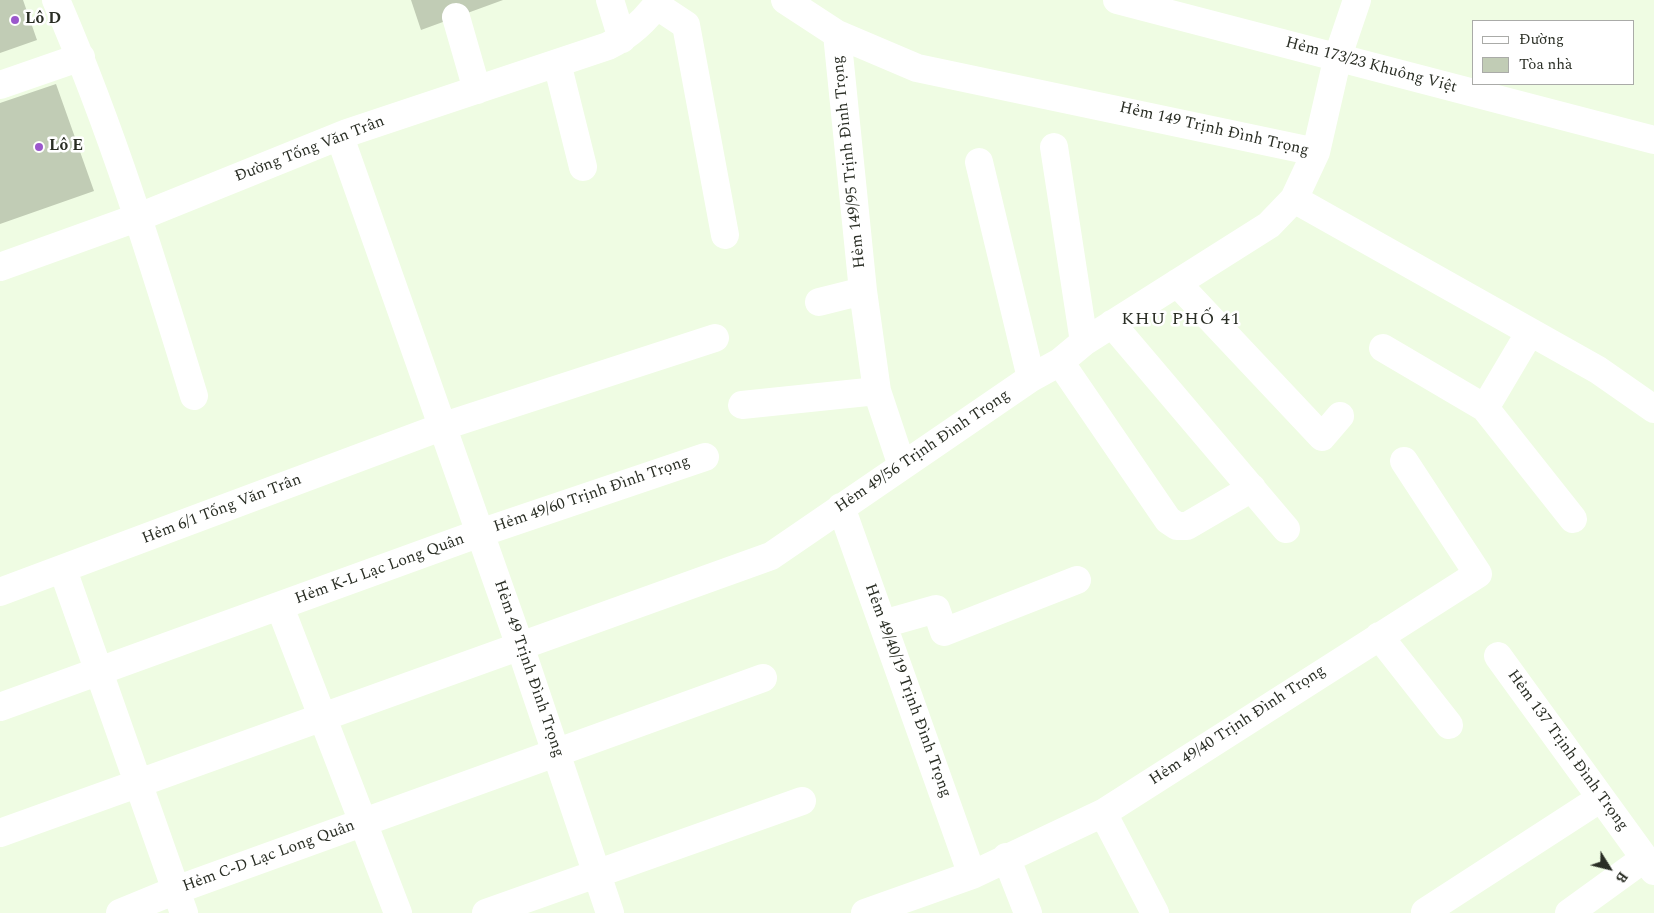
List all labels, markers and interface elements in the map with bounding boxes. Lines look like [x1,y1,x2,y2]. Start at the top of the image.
place label: Lô D [25,10,61,30]
marker: Lô D [9,14,21,26]
legend [1472,20,1634,85]
text: Đường [1519,28,1564,51]
street label: Hẻm 173/23 Khuông Việt [1283,34,1459,98]
text: Tòa nhà [1519,53,1572,76]
street label: Hẻm 149/95 Trịnh Đình Trọng [829,55,871,269]
street label: Hẻm 149 Trịnh Đình Trọng [1117,99,1311,161]
street label: Đường Tống Văn Trân [232,113,388,187]
place label: Lô E [49,137,83,157]
marker: Lô E [33,141,45,153]
district label: KHU PHỐ 41 [1120,309,1242,331]
street label: Hẻm 49/56 Trịnh Đình Trọng [832,386,1014,518]
street label: Hẻm 49/60 Trịnh Đình Trọng [491,452,693,538]
street label: Hẻm 6/1 Tống Văn Trân [140,471,304,549]
street label: Hẻm K-L Lạc Long Quân [293,530,467,610]
street label: Hẻm 49 Trịnh Đình Trọng [489,578,567,760]
street label: Hẻm 49/40/19 Trịnh Đình Trọng [859,582,955,800]
street label: Hẻm 49/40 Trịnh Đình Trọng [1146,662,1330,790]
street label: Hẻm 137 Trịnh Đình Trọng [1502,667,1632,835]
street label: Hẻm C-D Lạc Long Quân [180,817,358,897]
north arrow [1584,843,1634,893]
text: B [1610,867,1633,887]

